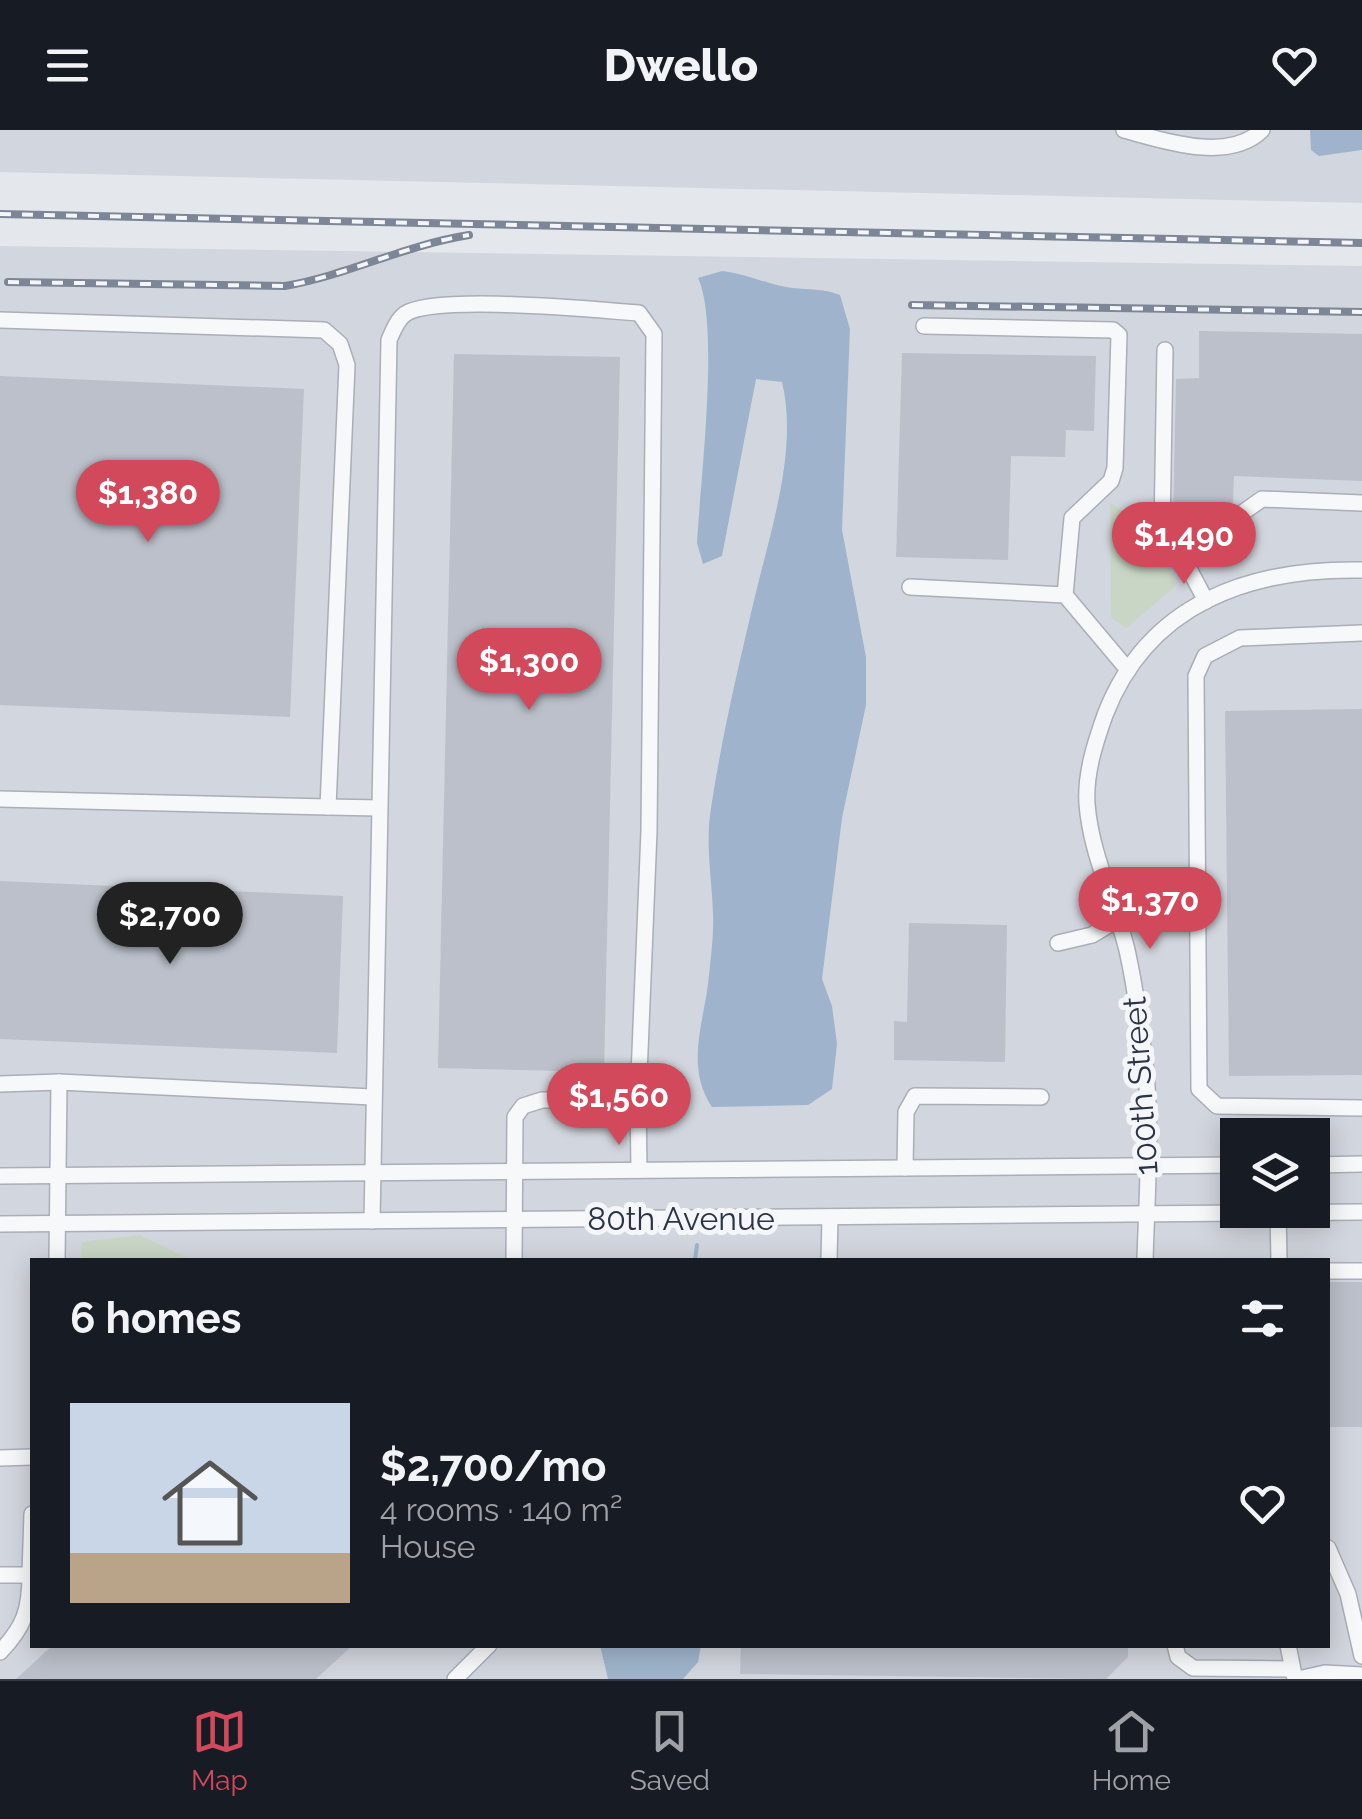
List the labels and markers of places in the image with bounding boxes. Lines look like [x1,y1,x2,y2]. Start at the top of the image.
pin: $1,380 [67,460,229,545]
pin: $1,490 [1103,502,1265,587]
pin: $1,300 [448,628,610,713]
pin: $1,370 [1069,867,1231,952]
pin: $2,700 [89,882,251,967]
pin: $1,560 [538,1063,700,1148]

